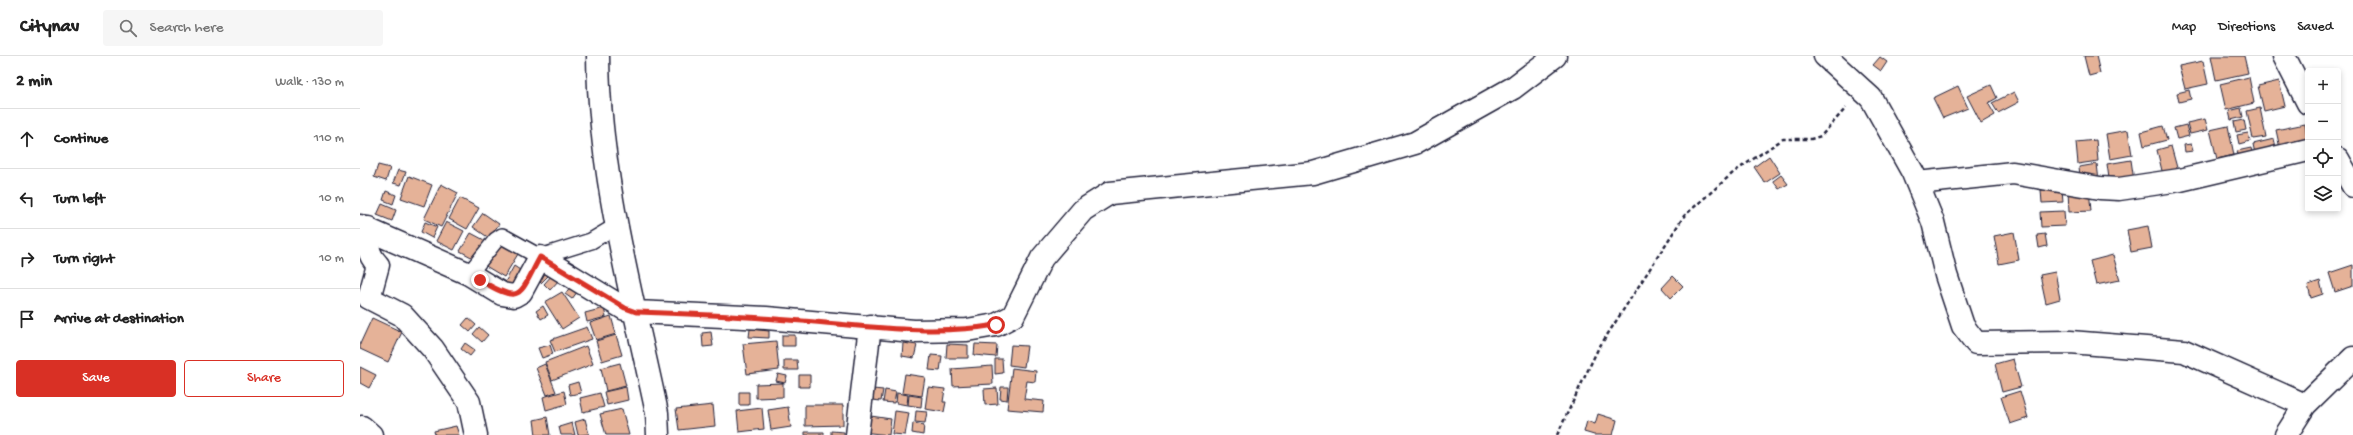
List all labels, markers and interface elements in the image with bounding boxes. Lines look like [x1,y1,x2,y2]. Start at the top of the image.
search box [103,10,383,46]
text: Citynav [20,16,79,39]
icon: search [117,17,139,39]
text: Search here [149,19,223,37]
text: Map [2172,19,2196,36]
text: Directions [2218,19,2275,36]
text: Saved [2297,19,2333,36]
map controls [2305,68,2341,212]
button: + [2305,68,2341,104]
text: 2 min [16,72,52,92]
text: Walk · 130 m [275,75,344,90]
button: − [2305,104,2341,140]
icon: ahead [16,128,38,150]
text: Continue [54,130,108,148]
text: 110 m [314,131,344,146]
button: locate [2305,140,2341,176]
button: layers [2305,176,2341,212]
icon: left [16,188,38,210]
text: Turn left [54,190,105,208]
text: 10 m [319,191,344,206]
icon: right [16,248,38,270]
text: Turn right [54,250,114,268]
text: 10 m [319,251,344,266]
route end [471,271,489,289]
icon: arrive [16,308,38,330]
text: Arrive at destination [54,310,184,328]
route start [987,316,1005,334]
button: Save [16,360,176,397]
button: Share [184,360,344,397]

